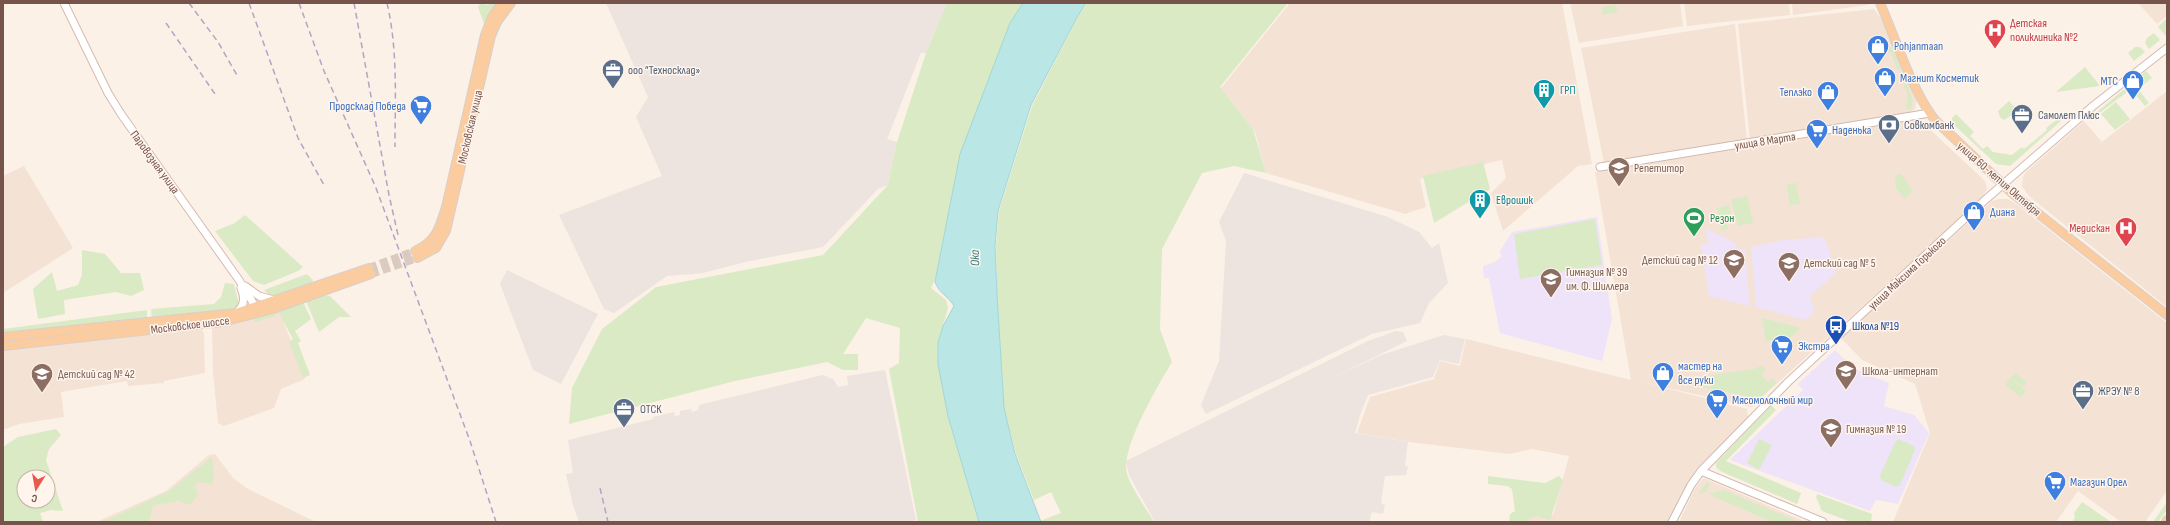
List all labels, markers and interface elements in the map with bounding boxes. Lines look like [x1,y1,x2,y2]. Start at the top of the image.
place label: Детская поликлиника №2 [2010,16,2078,45]
hospital icon: Детская поликлиника №2 [1982,17,2008,50]
shop icon: Pohjanmaan [1865,33,1891,66]
place label: Pohjanmaan [1894,39,1943,54]
office icon: ооо “Техносклад» [600,57,626,90]
place label: ооо “Техносклад» [628,63,701,78]
shop icon: Магнит Косметик [1872,65,1898,98]
shop icon: МТС [2120,68,2146,101]
place label: Магнит Косметик [1900,71,1979,86]
place label: МТС [2100,74,2118,89]
building icon: ГРП [1531,77,1557,110]
shop icon: Теплэко [1815,79,1841,112]
place label: ГРП [1560,83,1576,98]
place label: Теплэко [1780,85,1812,100]
street label: Московская улица [455,88,486,165]
supermarket icon: Продсклад Победа [408,93,434,126]
place label: Продсклад Победа [329,99,406,114]
office icon: Самолет Плюс [2009,102,2035,135]
place label: Самолет Плюс [2038,108,2100,123]
bank icon: Совкомбанк [1876,112,1902,145]
supermarket icon: Наденька [1804,117,1830,150]
place label: Совкомбанк [1904,118,1955,133]
place label: Наденька [1832,123,1872,138]
street label: Паровозная улица [127,128,183,197]
street label: улица 8 Марта [1734,129,1797,154]
street label: улица 60-летия Октября [1954,139,2044,220]
school or university icon: Репетитор [1606,155,1632,188]
place label: Репетитор [1634,161,1684,176]
building icon: Еврошик [1467,187,1493,220]
place label: Еврошик [1496,193,1533,208]
shop icon: Диана [1961,199,1987,232]
sports icon: Резон [1681,205,1707,238]
place label: Диана [1990,205,2015,220]
place label: Резон [1710,211,1734,226]
hospital icon: Медискан [2113,215,2139,248]
place label: Медискан [2069,221,2110,236]
street label: улица Максима Горького [1865,234,1949,313]
school or university icon: Детский сад № 12 [1721,247,1747,280]
water label: Ока [967,249,983,266]
school or university icon: Детский сад № 5 [1776,250,1802,283]
place label: Детский сад № 12 [1642,253,1718,268]
place label: Детский сад № 5 [1804,256,1876,271]
place label: Гимназия № 39 им. Ф. Шиллера [1566,265,1629,294]
school or university icon: Гимназия № 39 им. Ф. Шиллера [1538,266,1564,299]
street label: Московское шоссе [150,313,230,338]
bus stop icon: Школа №19 [1823,313,1849,346]
place label: Школа №19 [1852,319,1899,334]
supermarket icon: Экстра [1769,333,1795,366]
place label: Экстра [1798,339,1830,354]
school or university icon: Школа-интернат [1833,358,1859,391]
place label: мастер на все руки [1678,359,1723,388]
shop icon: мастер на все руки [1650,360,1676,393]
school or university icon: Детский сад № 42 [29,361,55,394]
place label: Школа-интернат [1862,364,1938,379]
place label: Детский сад № 42 [58,367,135,382]
office icon: ЖРЭУ № 8 [2070,378,2096,411]
place label: ЖРЭУ № 8 [2098,384,2140,399]
supermarket icon: Мясомолочный мир [1704,387,1730,420]
place label: Мясомолочный мир [1732,393,1813,408]
office icon: ОТСК [611,396,637,429]
place label: ОТСК [640,402,662,417]
school or university icon: Гимназия № 19 [1818,416,1844,449]
place label: Гимназия № 19 [1846,422,1906,437]
north arrow [16,469,56,509]
supermarket icon: Магазин Орел [2042,469,2068,502]
place label: Магазин Орел [2070,475,2128,490]
text: С [30,491,38,505]

